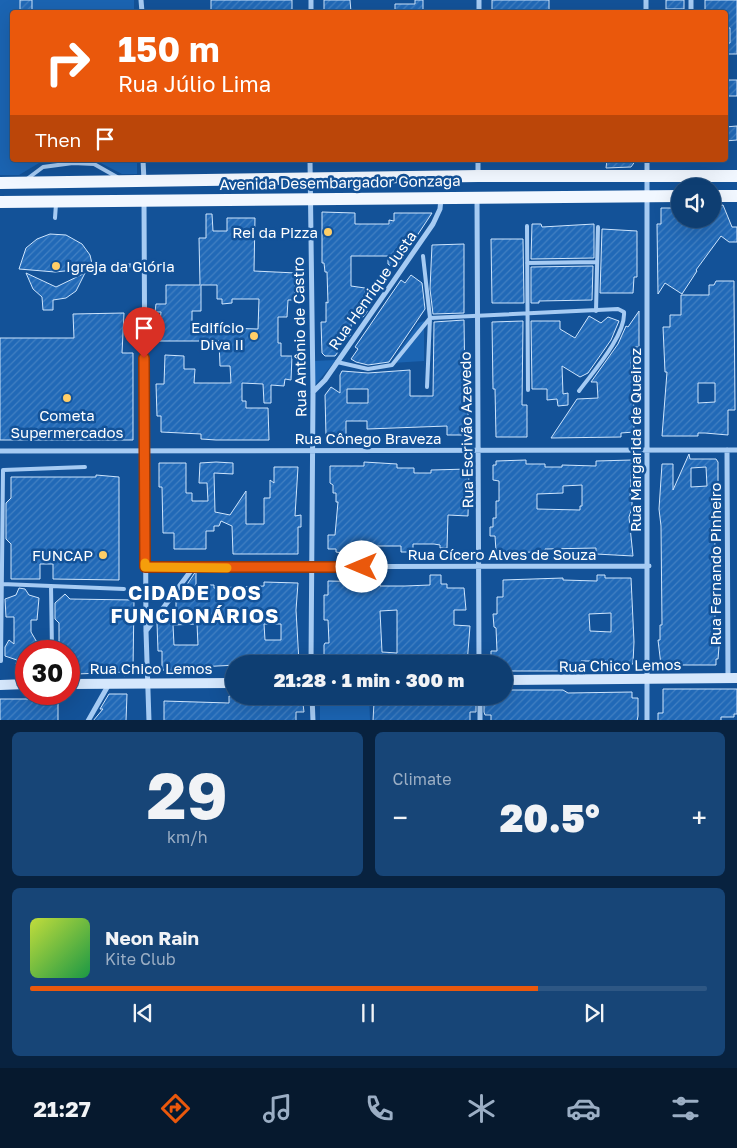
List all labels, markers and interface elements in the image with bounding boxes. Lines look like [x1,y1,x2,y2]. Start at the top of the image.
text: 150 m [118,28,220,70]
icon: right [35,30,100,95]
text: Rua Júlio Lima [118,70,271,97]
icon: arrive [91,125,119,153]
text: Then [35,128,81,151]
street label: Avenida Desembargador Gonzaga [219,171,461,193]
map controls [671,178,721,228]
button: sound [671,178,721,228]
place label: Rei da Pizza [232,223,318,241]
marker: Rei da Pizza [322,226,334,238]
street label: Rua Henrique Justa [324,227,420,353]
place label: Igreja da Glória [66,257,175,275]
street label: Rua Antônio de Castro [289,257,309,417]
marker: Igreja da Glória [50,260,62,272]
pin [123,307,165,358]
icon: arrive [130,314,158,342]
place label: Edifício Diva II [191,318,244,353]
marker: Edifício Diva II [248,330,260,342]
street label: Rua Margarida de Queiroz [626,348,644,532]
street label: Rua Escrivão Azevedo [456,351,476,509]
marker: Cometa Supermercados [61,392,73,404]
place label: Cometa Supermercados [11,406,124,441]
street label: Rua Cônego Braveza [294,429,442,447]
street label: Rua Fernando Pinheiro [706,482,724,646]
position arrow [335,540,387,592]
street label: Rua Cícero Alves de Souza [408,545,596,563]
place label: FUNCAP [32,546,93,564]
marker: FUNCAP [97,549,109,561]
district label: CIDADE DOS FUNCIONÁRIOS [111,580,280,627]
speed limit sign: 30 [15,640,80,705]
street label: Rua Chico Lemos [558,655,682,675]
street label: Rua Chico Lemos [90,659,212,677]
text: 21:28 · 1 min · 300 m [274,668,464,691]
text: 29 [147,755,228,833]
text: Climate [393,769,452,789]
text: 20.5° [500,795,600,840]
text: − [393,801,408,834]
text: + [692,801,707,834]
text: km/h [167,827,208,847]
text: Neon Rain [105,926,199,949]
text: Kite Club [105,949,176,969]
icon: previous [129,999,157,1027]
icon: pause [354,999,382,1027]
icon: next [580,999,608,1027]
icon: directions [158,1091,193,1126]
icon: music [260,1091,295,1126]
icon: phone [362,1091,397,1126]
icon: climate [464,1091,499,1126]
icon: car [566,1091,601,1126]
icon: filters [668,1091,703,1126]
text: 21:27 [34,1095,91,1122]

